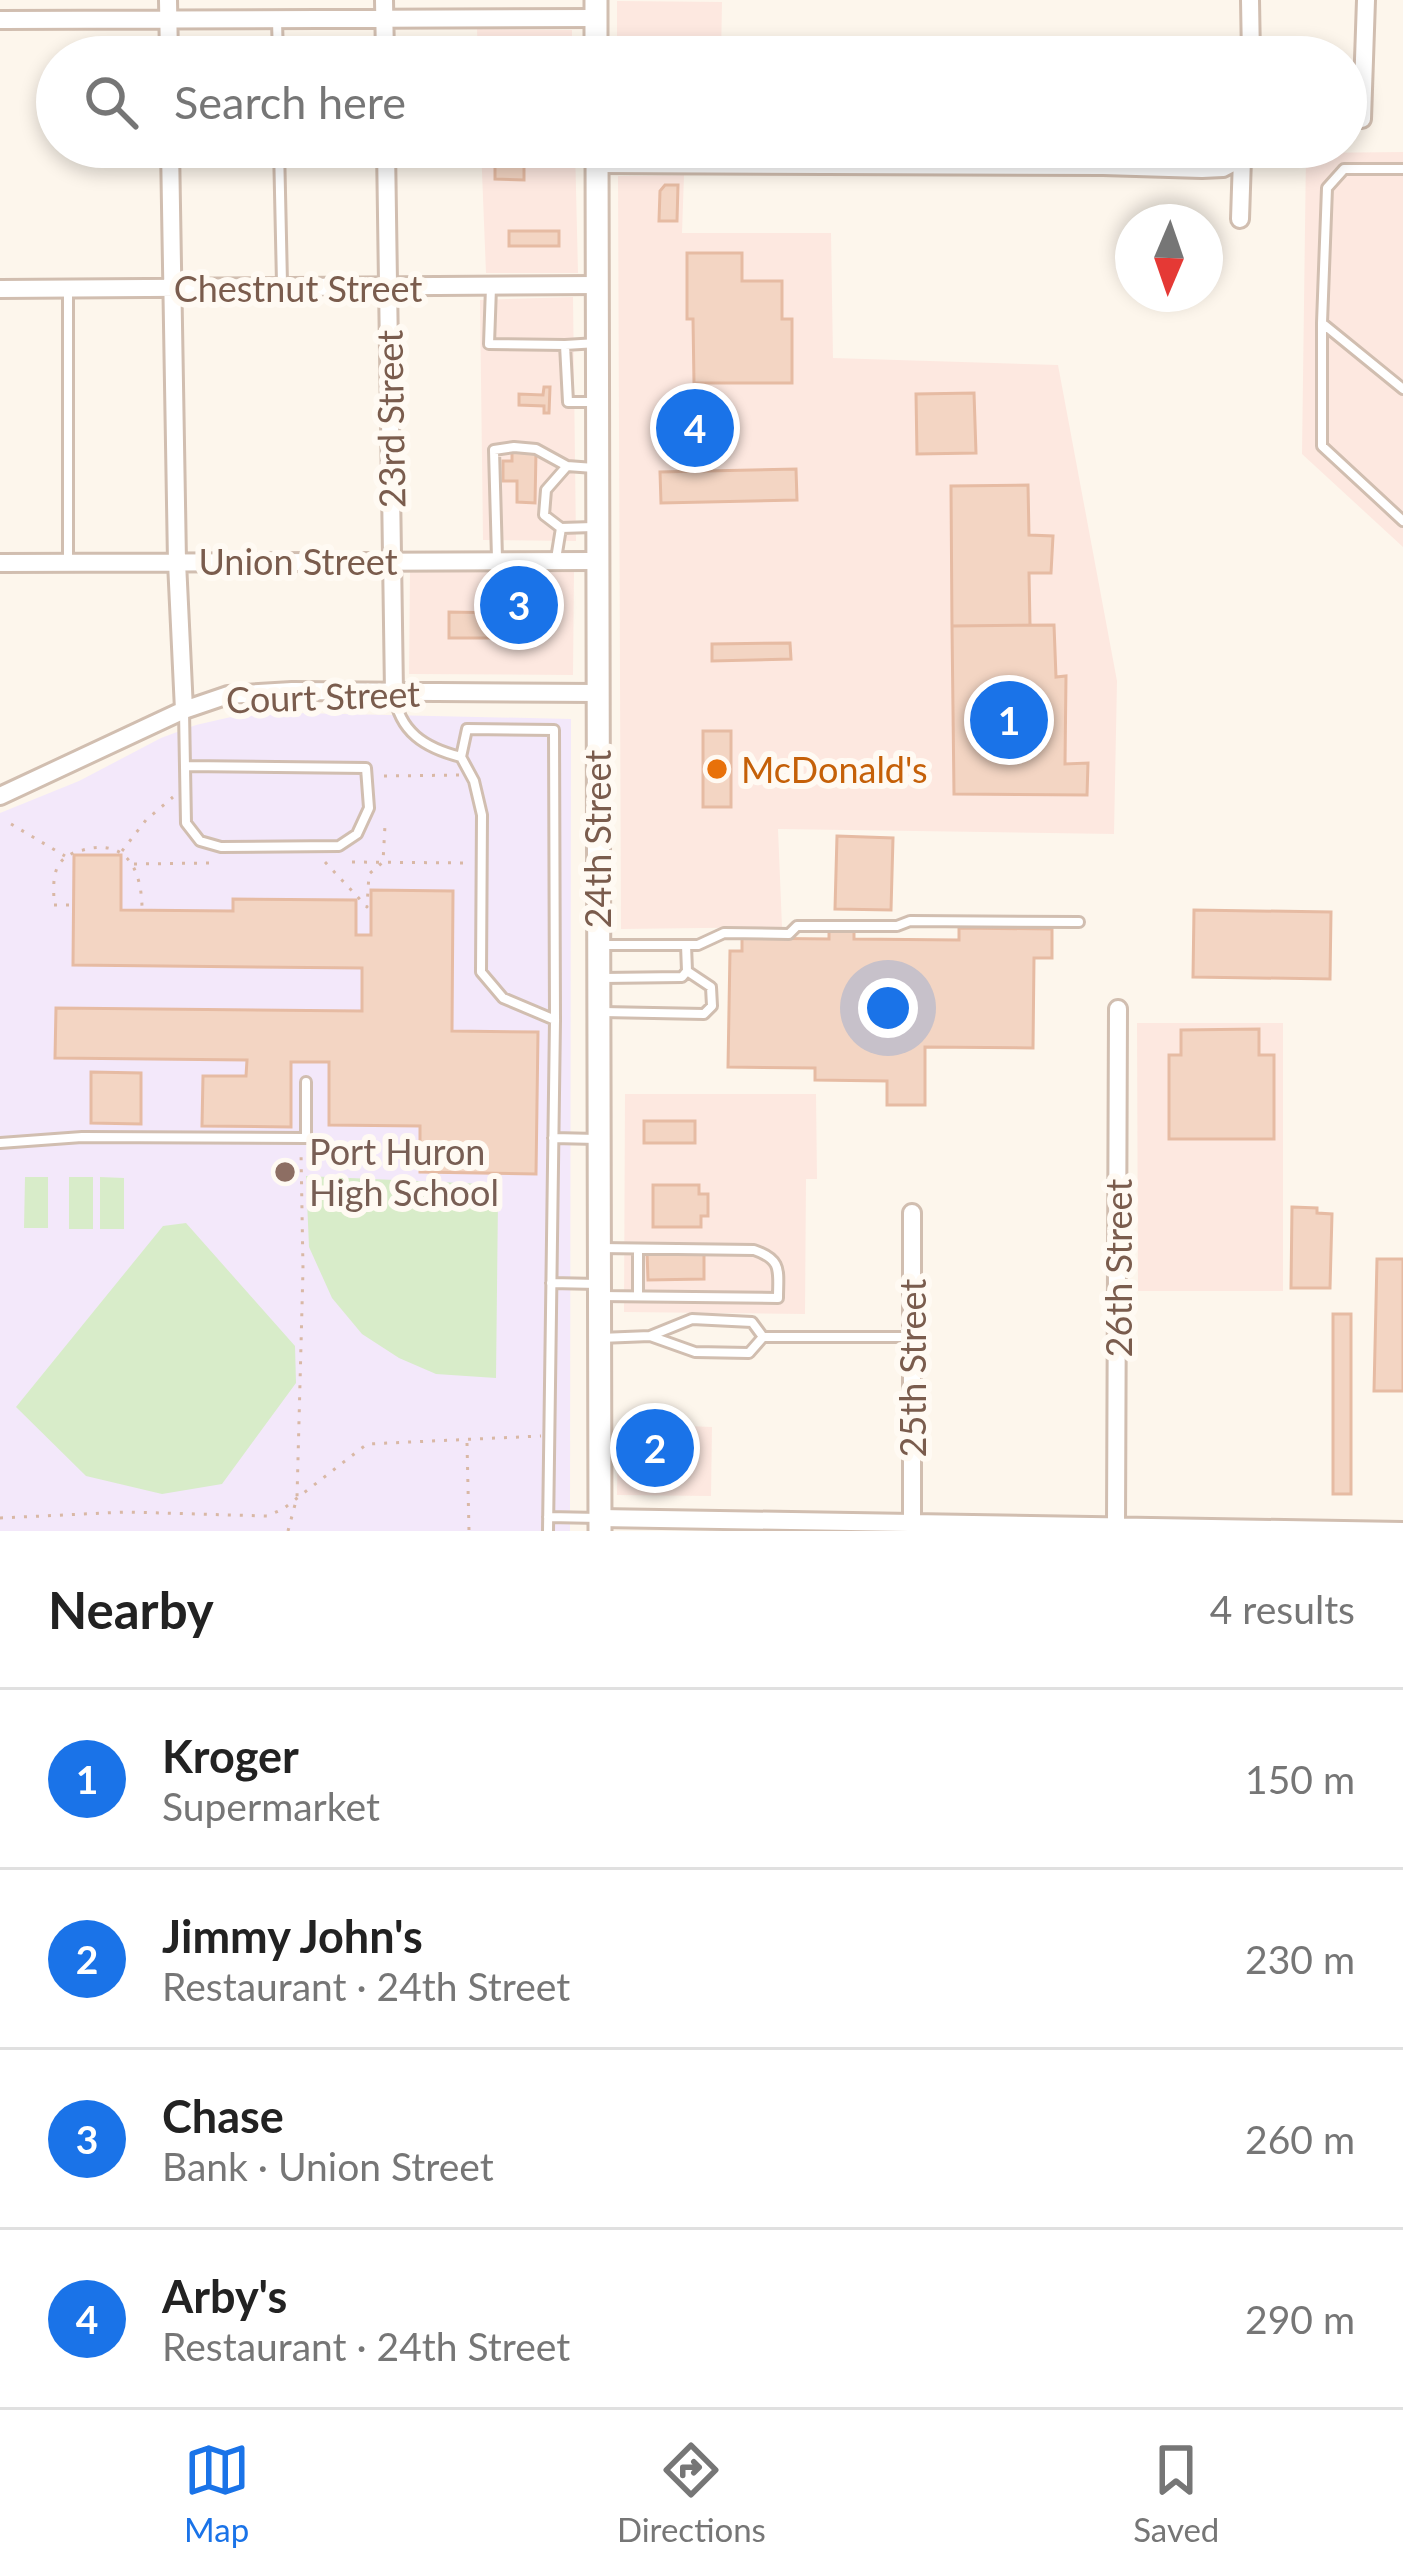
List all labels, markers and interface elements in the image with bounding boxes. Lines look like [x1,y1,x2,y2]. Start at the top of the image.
search box [36,36,1367,168]
icon: search [78,69,144,135]
text: Search here [174,75,406,129]
north arrow [1115,204,1223,312]
street label: Chestnut Street [174,266,422,310]
street label: 23rd Street [366,329,414,509]
pin: 4 [656,383,734,473]
street label: Union Street [198,539,398,583]
pin: 3 [480,560,558,650]
street label: Court Street [225,671,421,721]
pin: 1 [970,675,1048,765]
place label: McDonald's [741,747,928,791]
street label: 24th Street [575,750,619,928]
marker: McDonald's [704,756,730,782]
your location [858,978,918,1038]
place label: Port Huron High School [309,1129,499,1214]
marker: Port Huron High School [272,1159,298,1185]
street label: 26th Street [1096,1179,1140,1357]
street label: 25th Street [890,1279,934,1457]
pin: 2 [616,1403,694,1493]
text: Nearby [48,1579,214,1640]
text: 4 results [1210,1586,1355,1632]
text: Kroger [162,1729,299,1783]
text: 1 [76,1756,98,1802]
text: 150 m [1245,1756,1355,1802]
text: Supermarket [162,1783,380,1829]
text: Jimmy John's [162,1909,423,1963]
text: 2 [76,1936,98,1982]
text: 230 m [1245,1936,1355,1982]
text: Restaurant · 24th Street [162,1963,570,2009]
text: Chase [162,2089,284,2143]
text: 3 [76,2116,98,2162]
text: 260 m [1245,2116,1355,2162]
text: Bank · Union Street [162,2143,494,2189]
text: Arby's [162,2269,287,2323]
text: 4 [76,2296,98,2342]
text: 290 m [1245,2296,1355,2342]
text: Restaurant · 24th Street [162,2323,570,2369]
tab: Map [184,2437,250,2549]
tab: Directions [617,2437,766,2549]
tab: Saved [1133,2437,1219,2549]

